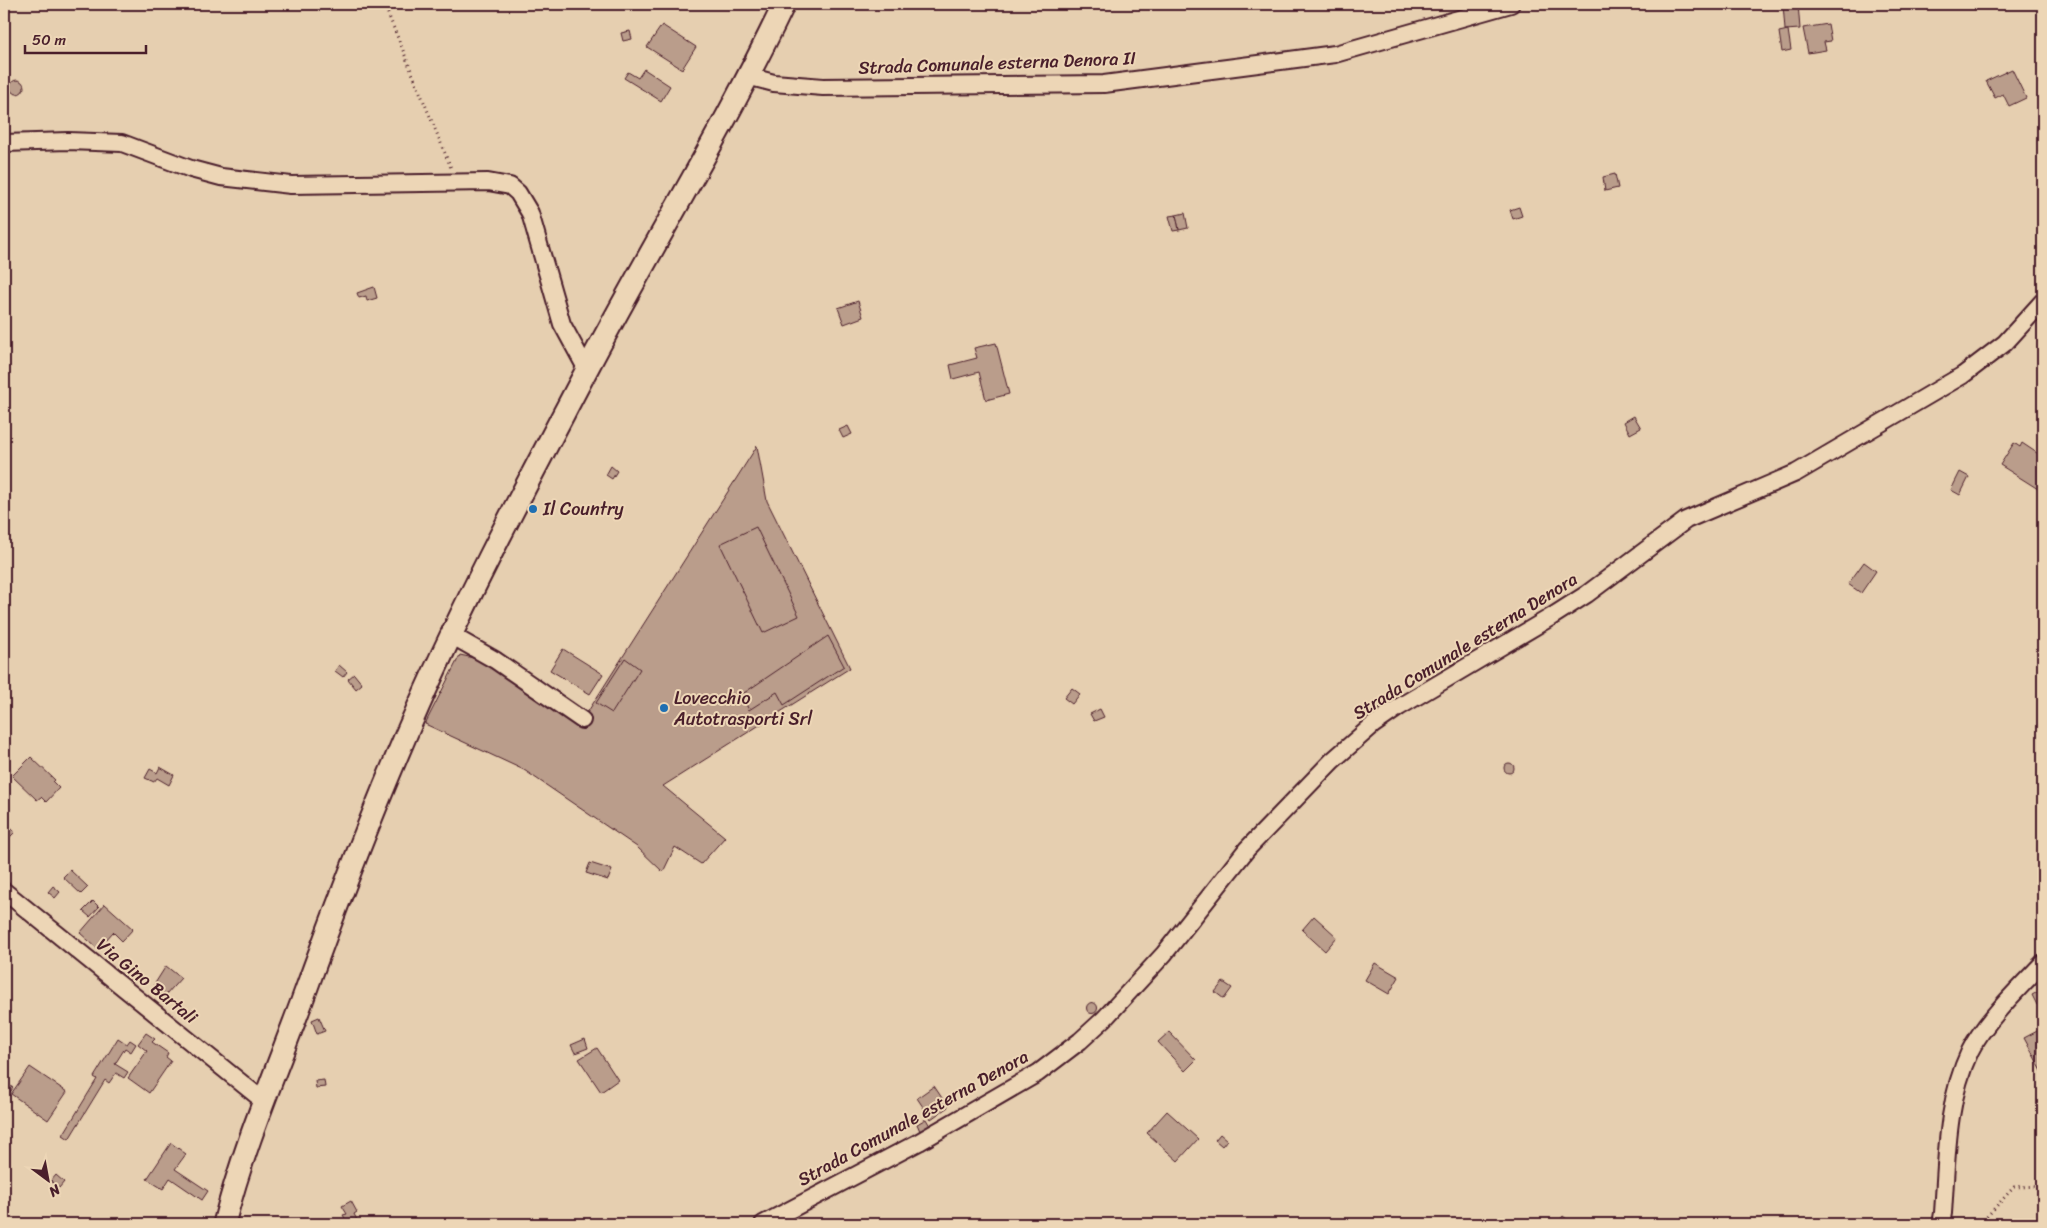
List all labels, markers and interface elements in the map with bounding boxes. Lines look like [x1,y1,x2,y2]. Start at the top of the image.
scale bar [25,22,146,54]
text: 50 m [32,27,67,53]
street label: Strada Comunale esterna Denora II [858,42,1137,84]
place label: Il Country [542,493,624,525]
marker: Il Country [527,503,539,515]
street label: Strada Comunale esterna Denora [1346,563,1584,729]
place label: Lovecchio Autotrasporti Srl [673,682,813,735]
marker: Lovecchio Autotrasporti Srl [658,702,670,714]
street label: Via Gino Bartali [89,930,206,1033]
street label: Strada Comunale esterna Denora [791,1041,1035,1195]
north arrow [22,1156,72,1206]
text: N [44,1177,66,1204]

